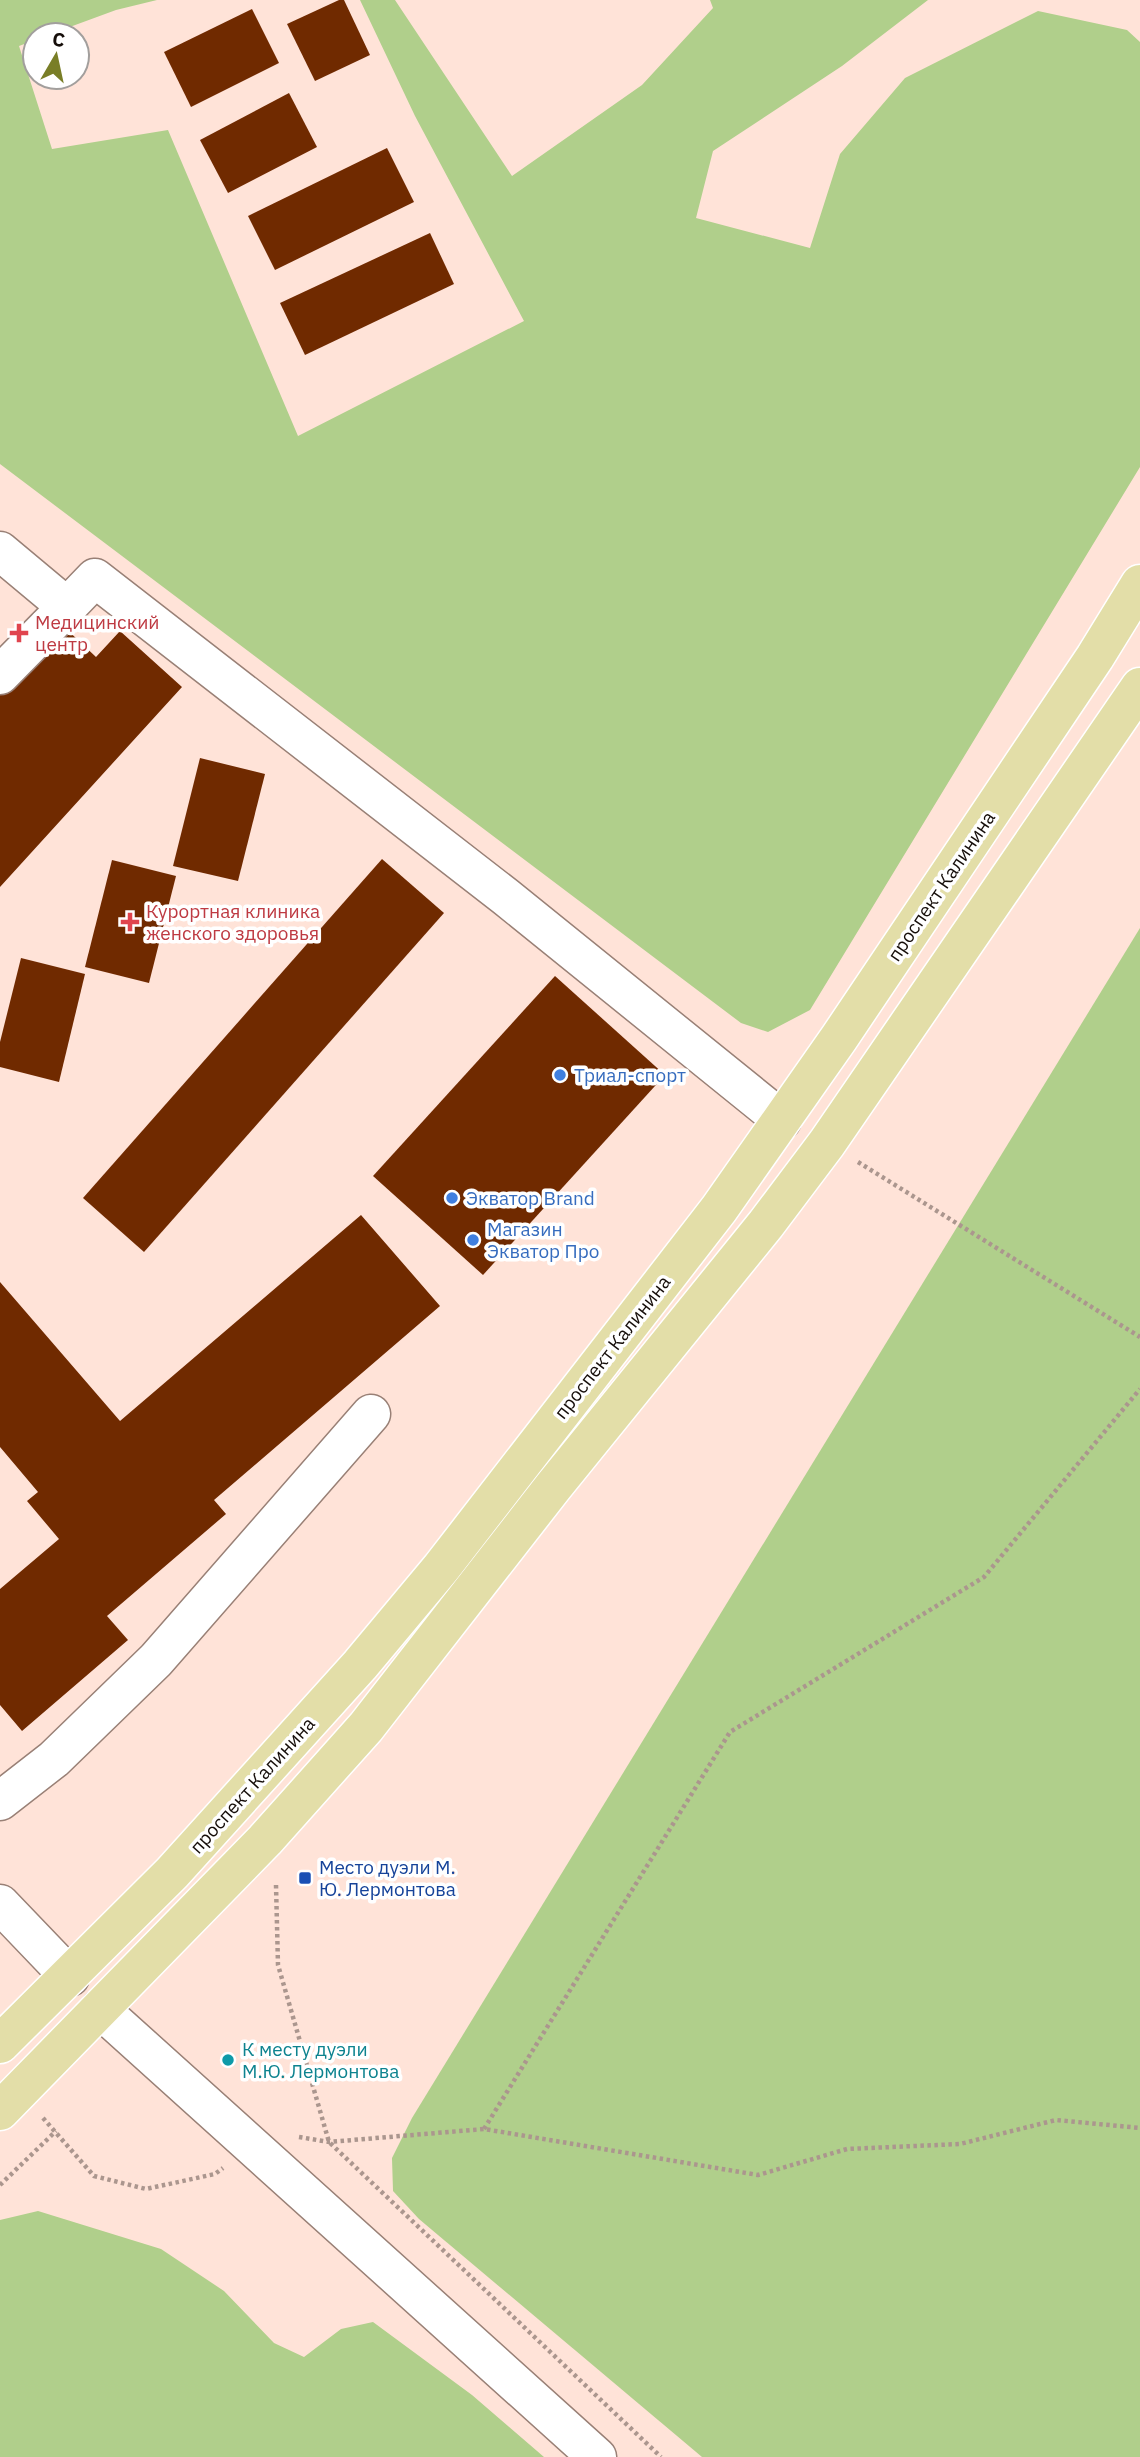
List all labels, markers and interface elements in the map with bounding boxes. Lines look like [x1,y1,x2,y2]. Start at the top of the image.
north arrow [21,21,91,91]
text: С [51,26,67,52]
place label: Медицинский центр [35,610,159,656]
marker: Медицинский центр [9,623,29,643]
street label: проспект Калинина [882,806,1000,966]
place label: Курортная клиника женского здоровья [146,899,320,945]
marker: Курортная клиника женского здоровья [120,912,140,932]
place label: Триал-спорт [574,1063,686,1087]
marker: Триал-спорт [552,1067,568,1083]
place label: Экватор Brand [466,1186,595,1210]
marker: Экватор Brand [444,1190,460,1206]
place label: Магазин Экватор Про [487,1217,599,1263]
marker: Магазин Экватор Про [465,1232,481,1248]
street label: проспект Калинина [548,1270,676,1424]
street label: проспект Калинина [184,1712,320,1858]
place label: Место дуэли М. Ю. Лермонтова [319,1855,456,1901]
marker: Место дуэли М. Ю. Лермонтова [297,1870,313,1886]
place label: К месту дуэли М.Ю. Лермонтова [242,2037,399,2083]
marker: К месту дуэли М.Ю. Лермонтова [220,2052,236,2068]

